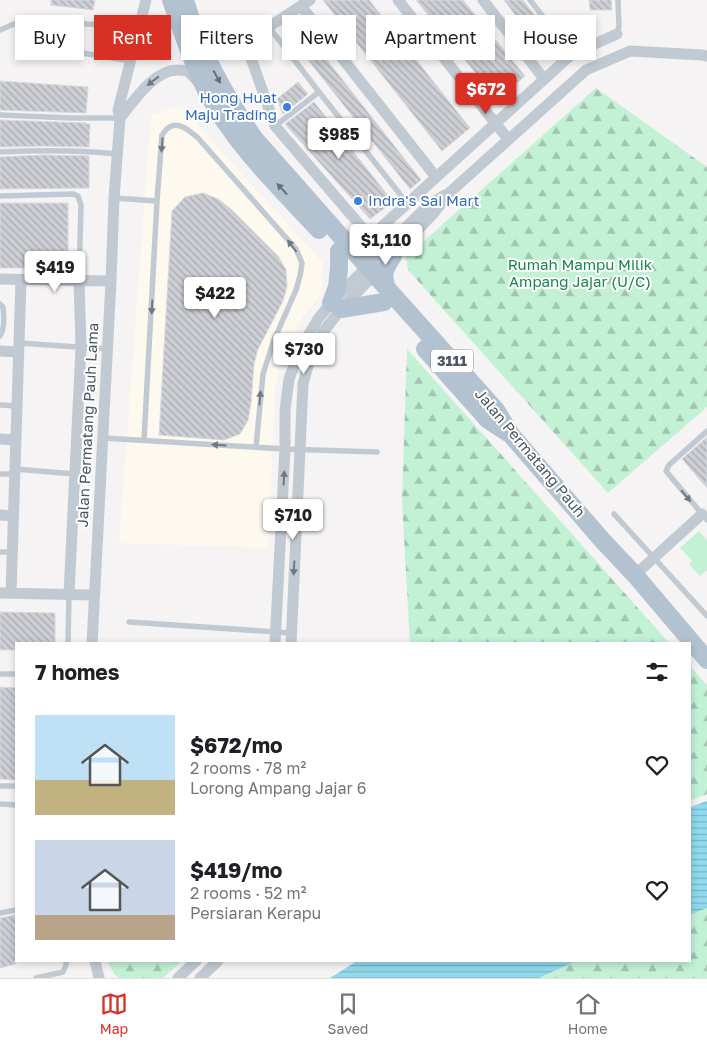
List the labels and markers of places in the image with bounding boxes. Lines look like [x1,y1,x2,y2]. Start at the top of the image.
pin: $672 [456,72,516,115]
place label: Hong Huat Maju Trading [185,88,277,123]
marker: Hong Huat Maju Trading [281,101,293,113]
pin: $985 [309,118,369,160]
place label: Indra's Sai Mart [368,191,480,209]
marker: Indra's Sai Mart [352,195,364,207]
pin: $1,110 [345,224,427,266]
pin: $419 [25,250,85,293]
pin: $422 [185,276,245,319]
pin: $730 [274,332,334,375]
pin: $710 [263,498,323,541]

